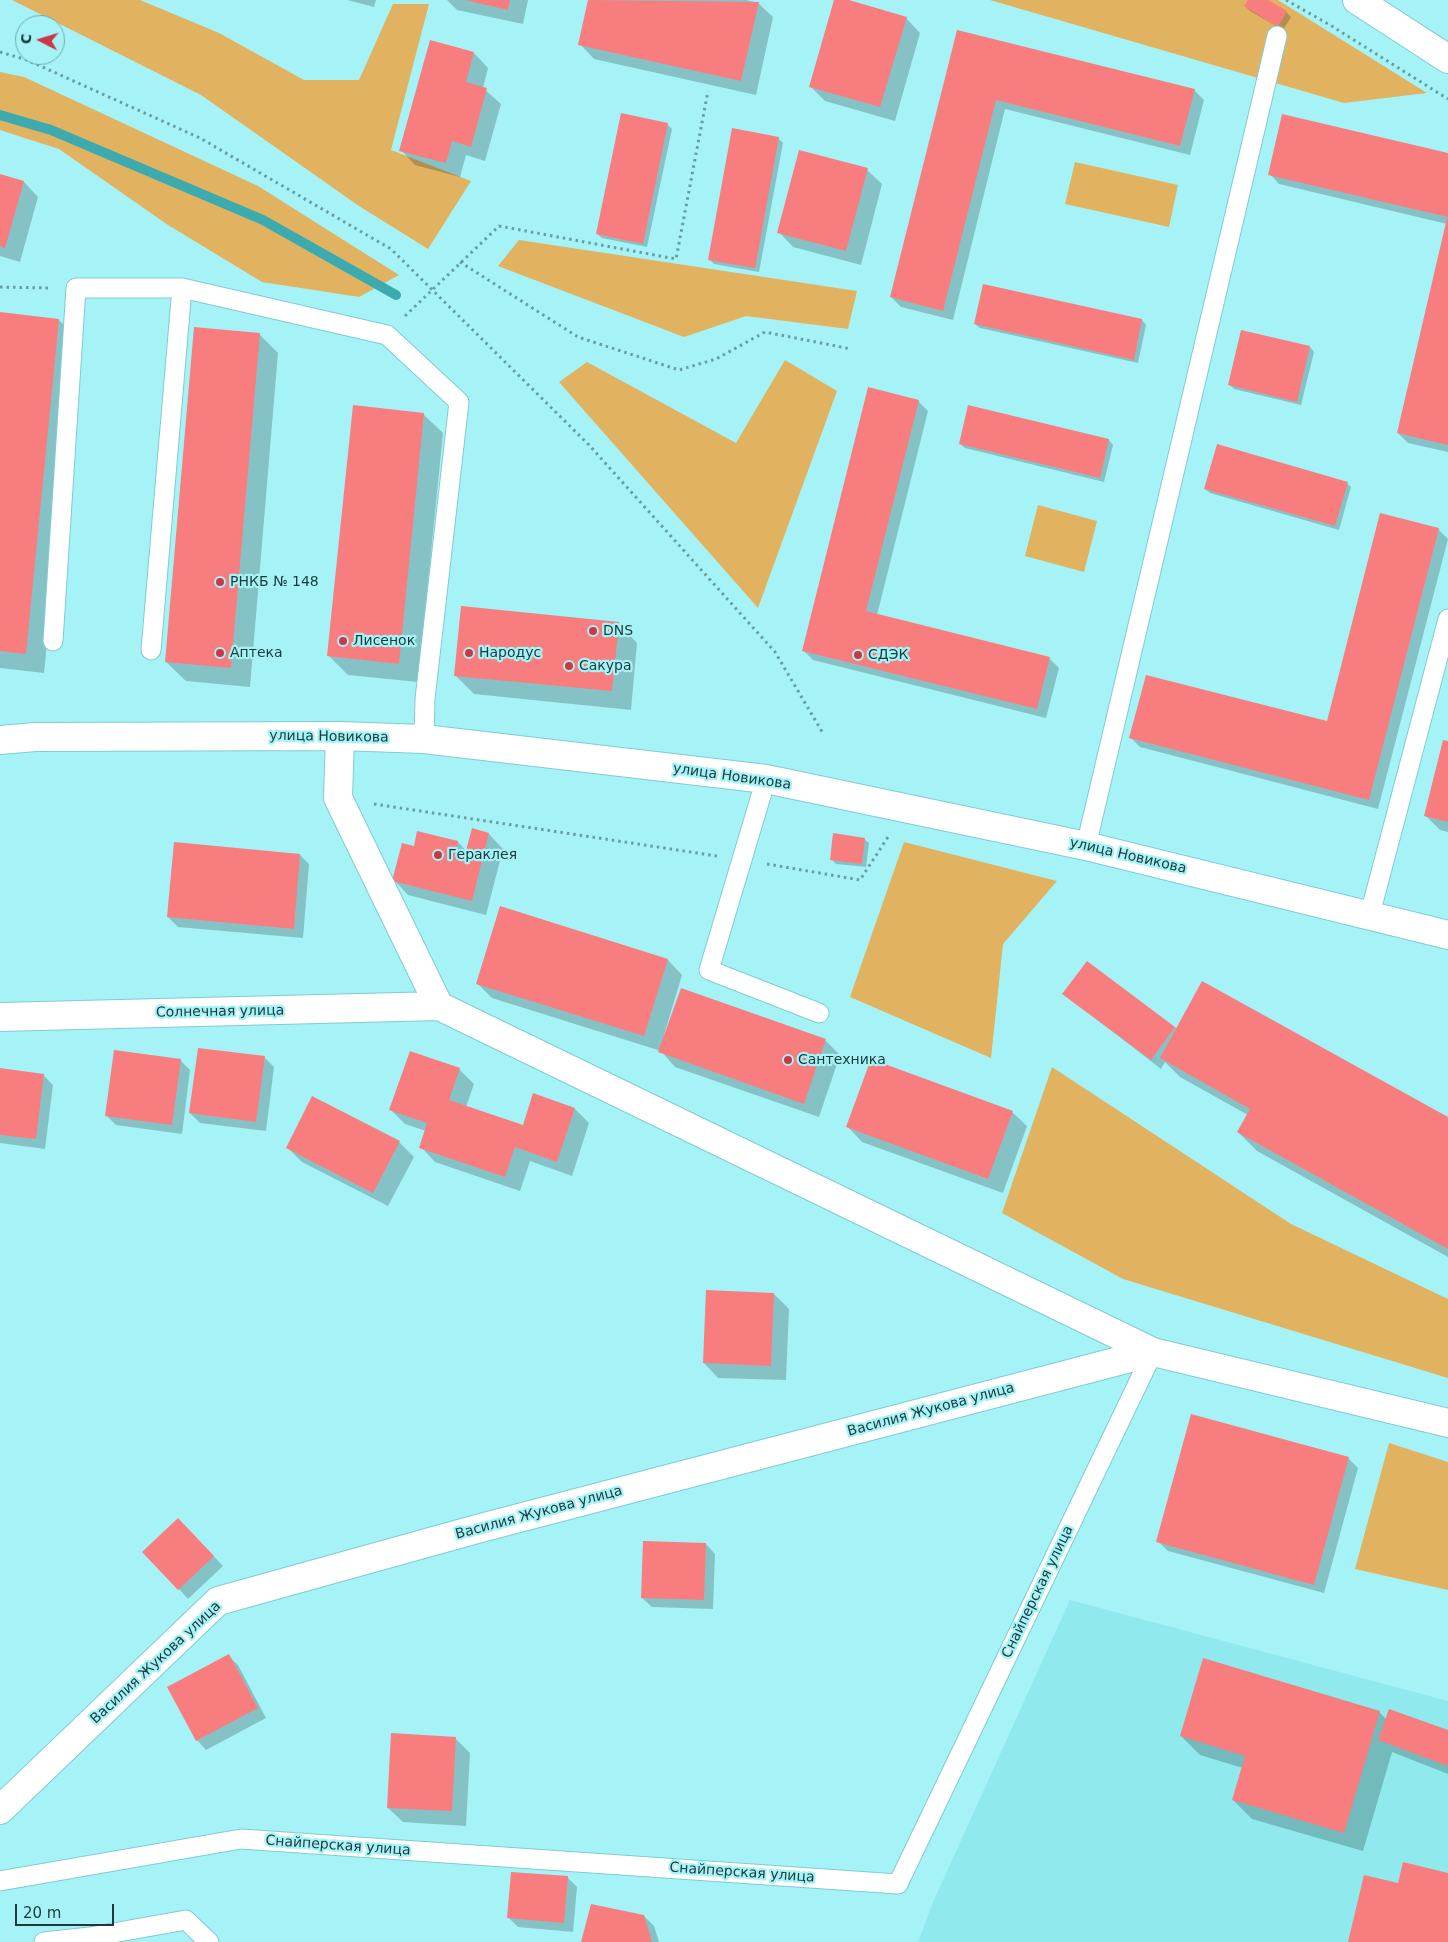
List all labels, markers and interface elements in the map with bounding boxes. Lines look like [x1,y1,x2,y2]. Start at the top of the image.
north arrow [15,15,65,65]
text: С [18,33,34,45]
place label: РНКБ № 148 [230,574,319,590]
marker: РНКБ № 148 [214,576,226,588]
place label: DNS [603,623,633,639]
marker: DNS [587,625,599,637]
place label: Лисенок [353,633,415,649]
marker: Лисенок [337,635,349,647]
place label: Аптека [230,645,283,661]
place label: Народус [479,645,541,661]
marker: Аптека [214,647,226,659]
marker: Народус [463,647,475,659]
place label: СДЭК [868,647,908,663]
marker: СДЭК [852,649,864,661]
place label: Сакура [579,658,632,674]
marker: Сакура [563,660,575,672]
street label: улица Новикова [269,728,389,746]
street label: улица Новикова [672,760,792,794]
street label: улица Новикова [1068,834,1188,878]
place label: Гераклея [448,847,517,863]
marker: Гераклея [432,849,444,861]
street label: Солнечная улица [156,1002,284,1022]
place label: Сантехника [798,1052,886,1068]
marker: Сантехника [782,1054,794,1066]
street label: Василия Жукова улица [846,1380,1016,1440]
street label: Василия Жукова улица [454,1483,624,1543]
street label: Снайперская улица [999,1523,1077,1661]
street label: Василия Жукова улица [87,1598,225,1728]
street label: Снайперская улица [265,1833,411,1859]
street label: Снайперская улица [669,1860,815,1886]
scale bar [18,1894,116,1926]
text: 20 m [23,1904,61,1922]

